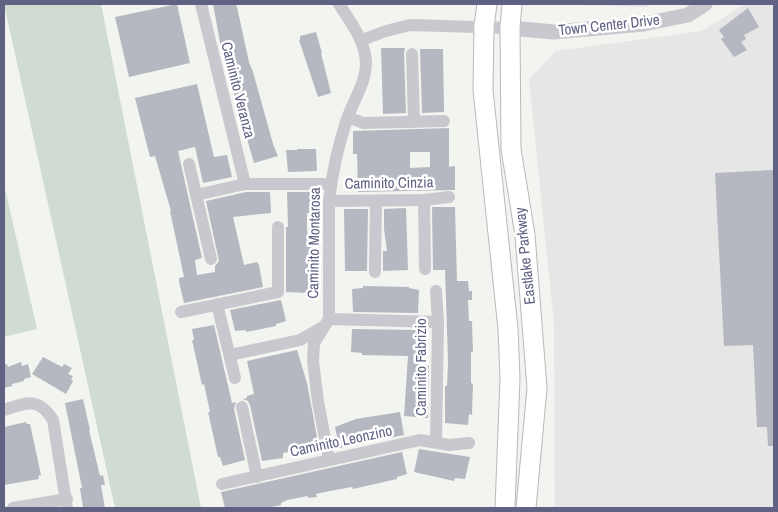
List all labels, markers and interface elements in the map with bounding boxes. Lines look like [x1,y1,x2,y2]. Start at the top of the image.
street label: Town Center Drive [557,9,661,40]
street label: Caminito Veranza [216,40,261,140]
street label: Caminito Cinzia [344,171,434,194]
street label: Caminito Montarosa [302,187,325,299]
street label: Eastlake Parkway [509,206,540,306]
street label: Caminito Fabrizio [410,318,431,416]
street label: Caminito Leonzino [288,419,394,462]

